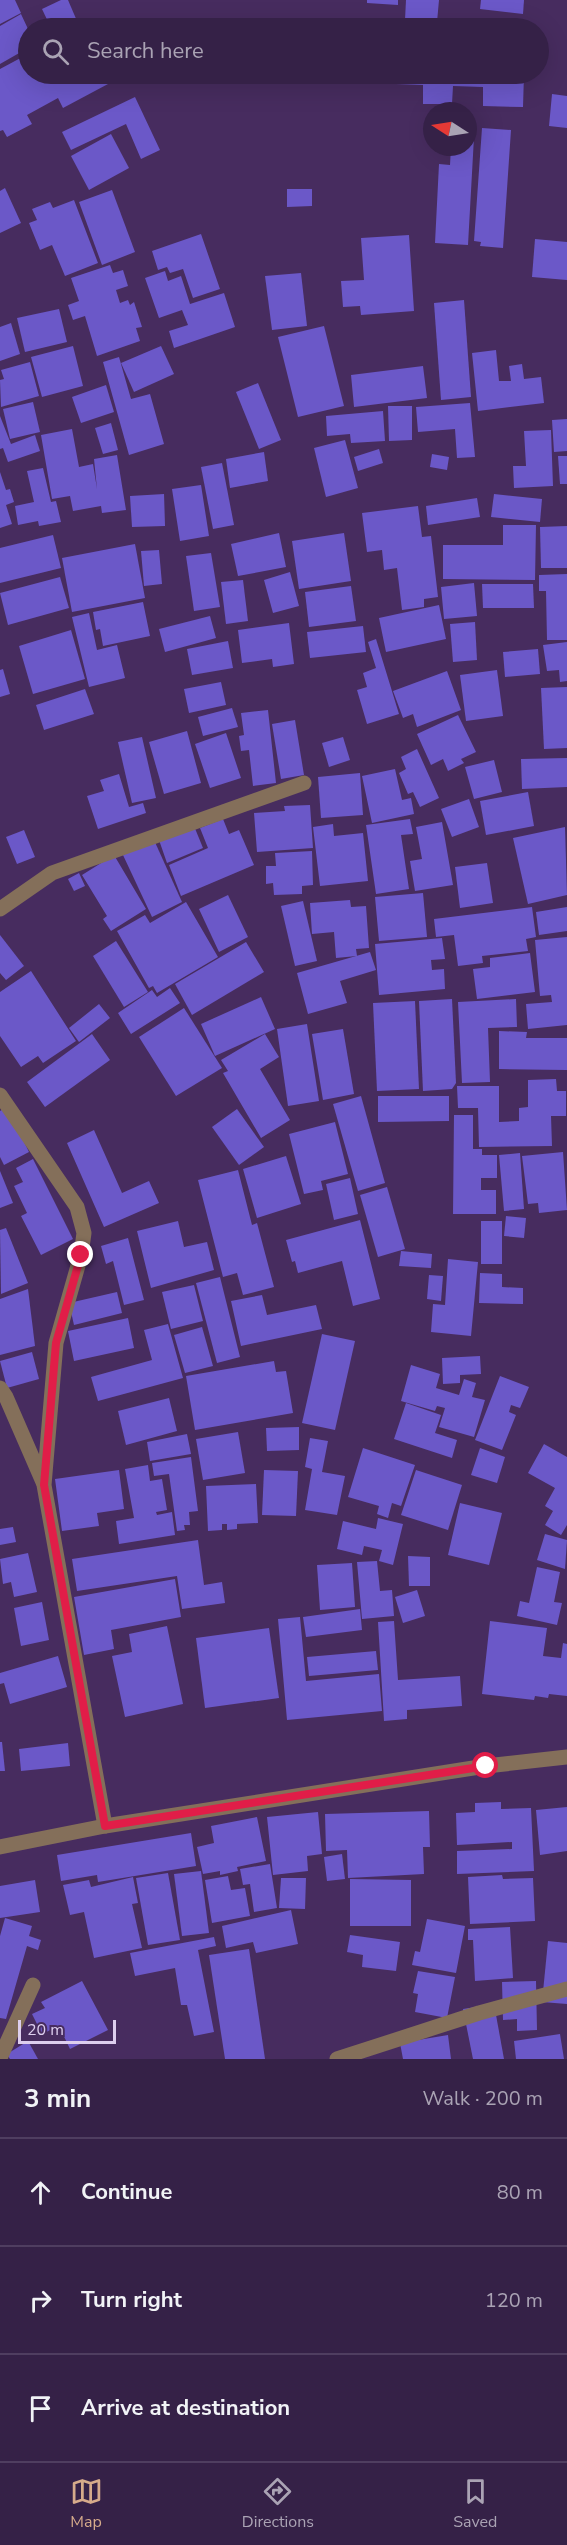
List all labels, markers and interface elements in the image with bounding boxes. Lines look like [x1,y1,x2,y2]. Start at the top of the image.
search box [18,18,549,84]
icon: search [39,35,72,68]
text: Search here [87,36,204,66]
north arrow [423,102,477,156]
route end [67,1241,93,1267]
route start [472,1752,498,1778]
scale bar [18,2017,116,2044]
text: 20 m [27,2019,64,2041]
text: 3 min [24,2081,91,2116]
text: Walk · 200 m [423,2085,543,2112]
icon: ahead [24,2176,57,2209]
text: Continue [81,2177,172,2207]
text: 80 m [497,2179,543,2206]
icon: right [24,2284,57,2317]
text: Turn right [81,2285,182,2315]
text: 120 m [485,2287,543,2314]
icon: arrive [24,2392,57,2425]
text: Arrive at destination [81,2393,290,2423]
tab: Map [70,2475,103,2533]
tab: Directions [242,2475,314,2533]
tab: Saved [453,2475,497,2533]

